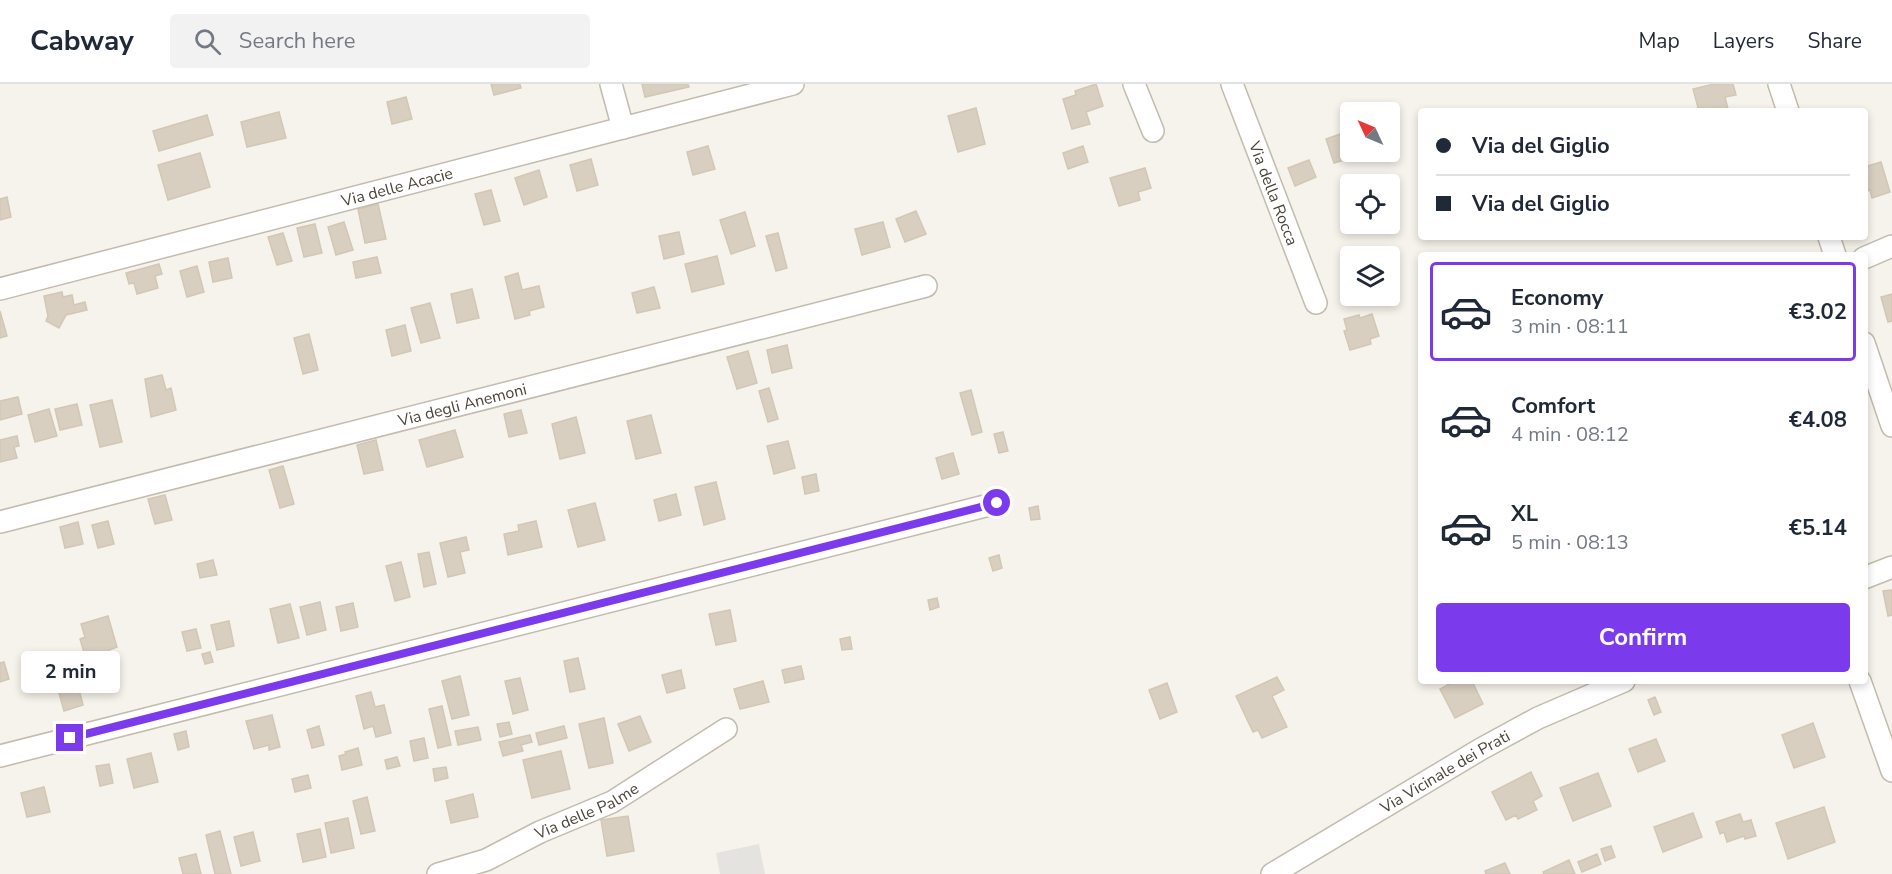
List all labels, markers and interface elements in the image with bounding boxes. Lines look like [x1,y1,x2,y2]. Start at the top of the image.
search box [170,14,590,68]
text: Cabway [30,22,134,60]
icon: search [191,25,224,58]
text: Search here [239,26,355,56]
text: Map [1638,27,1680,55]
text: Layers [1713,27,1774,55]
text: Share [1807,27,1862,55]
north arrow [1340,102,1400,162]
map controls [1340,102,1400,306]
text: Via del Giglio [1472,131,1610,161]
street label: Via della Rocca [1243,137,1303,249]
street label: Via delle Acacie [338,162,455,213]
button: locate [1340,174,1400,234]
text: Via del Giglio [1472,189,1610,219]
button: layers [1340,246,1400,306]
text: Economy [1511,283,1603,313]
icon: car [1439,285,1493,339]
text: €3.02 [1789,297,1847,327]
text: 3 min · 08:11 [1511,313,1629,340]
street label: Via degli Anemoni [395,378,529,432]
text: Comfort [1511,391,1595,421]
icon: car [1439,393,1493,447]
text: €4.08 [1789,405,1847,435]
text: 4 min · 08:12 [1511,421,1629,448]
route start [983,489,1010,516]
text: XL [1511,499,1538,529]
icon: car [1439,501,1493,555]
text: €5.14 [1789,513,1847,543]
text: 5 min · 08:13 [1511,529,1629,556]
button: Confirm [1436,603,1850,672]
callout: 2 min [20,651,119,693]
text: 2 min [45,658,96,685]
route end [56,724,83,751]
street label: Via Vicinale dei Prati [1375,725,1514,819]
street label: Via delle Palme [531,778,643,845]

